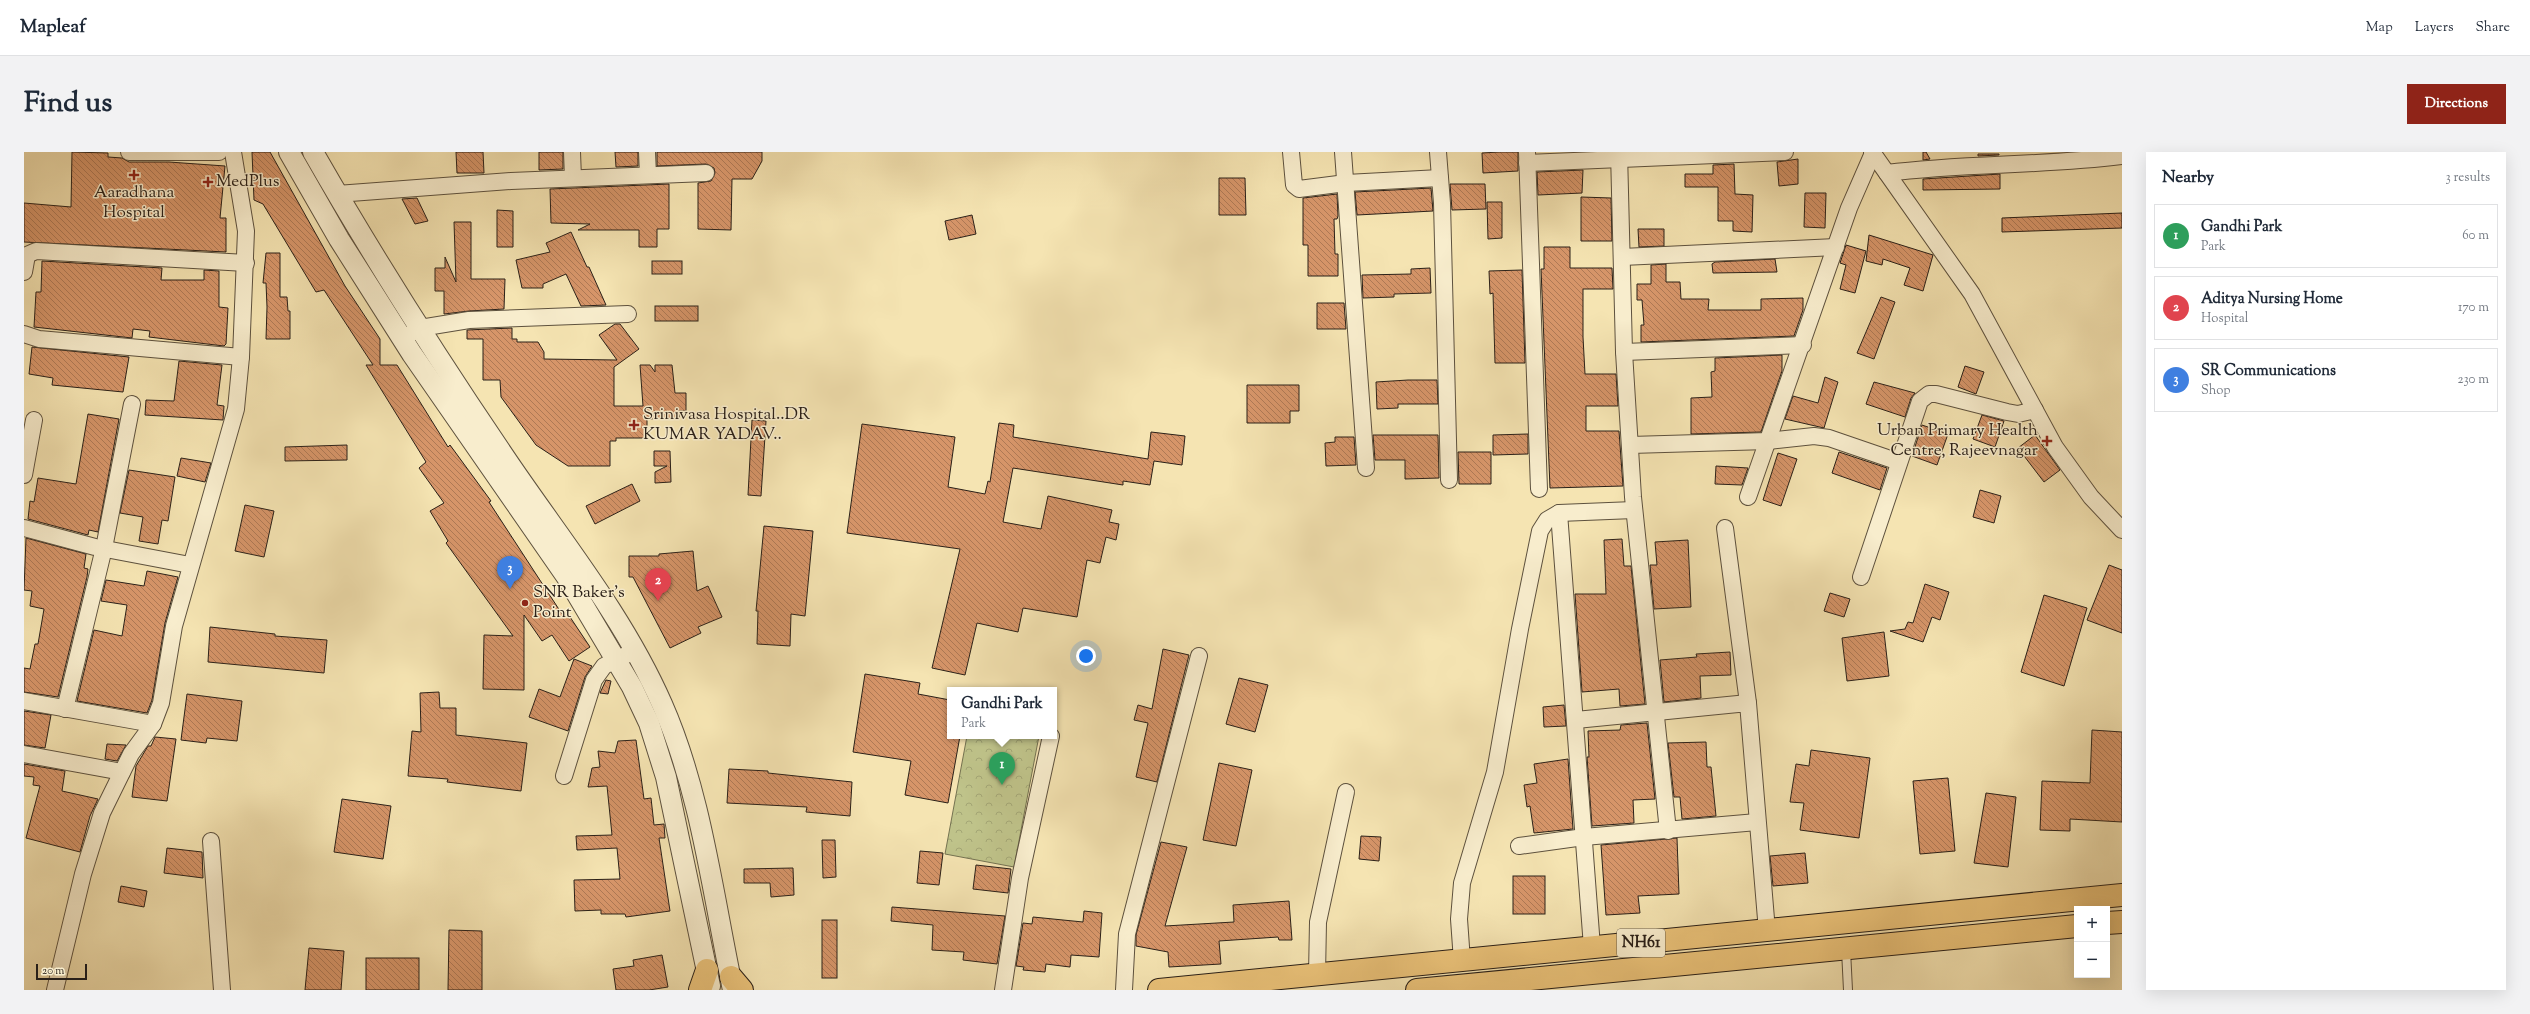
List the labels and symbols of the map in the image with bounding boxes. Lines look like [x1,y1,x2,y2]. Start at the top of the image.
marker: Aaradhana Hospital [128,169,140,181]
place label: MedPlus [216,170,280,194]
marker: MedPlus [203,177,213,187]
place label: Aaradhana Hospital [94,181,175,225]
place label: Srinivasa Hospital..DR KUMAR YADAV.. [643,403,811,447]
marker: Srinivasa Hospital..DR KUMAR YADAV.. [628,419,640,431]
place label: Urban Primary Health Centre, Rajeevnagar [1877,419,2039,463]
marker: Urban Primary Health Centre, Rajeevnagar [2041,435,2053,447]
pin: 3 [497,556,523,589]
pin: 2 [645,568,671,601]
place label: SNR Baker's Point [533,581,625,625]
marker: SNR Baker's Point [520,598,530,608]
your location [1076,646,1096,666]
pin: 1 [989,752,1015,785]
road number: NH61 [1617,929,1665,957]
scale bar [36,962,87,981]

